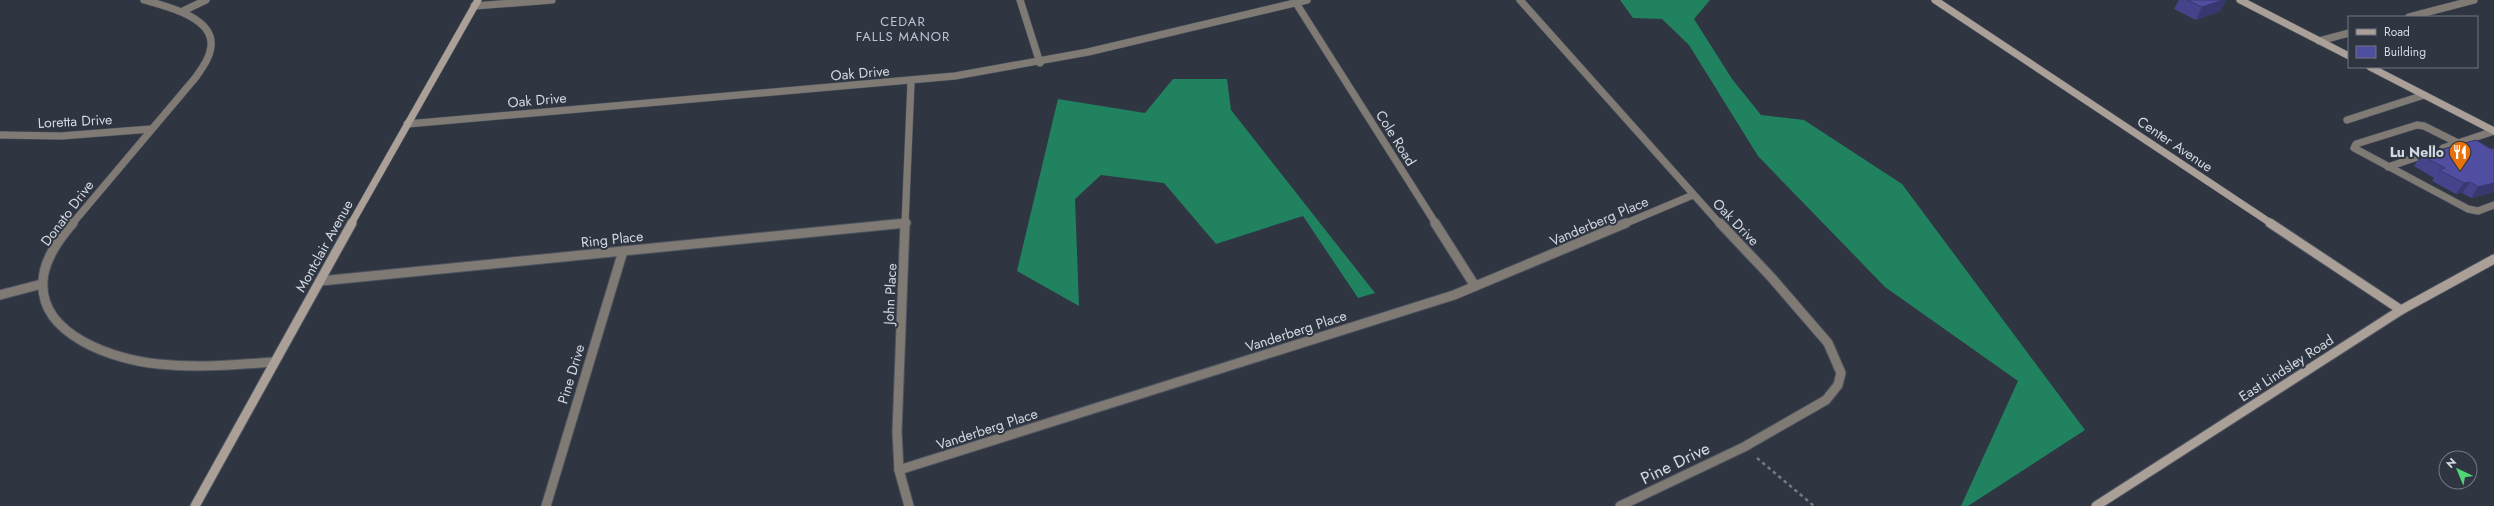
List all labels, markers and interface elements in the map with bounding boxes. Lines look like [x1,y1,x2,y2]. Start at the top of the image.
district label: CEDAR FALLS MANOR [856,12,950,46]
legend [2348,16,2478,68]
text: Road [2384,23,2410,41]
text: Building [2384,43,2426,61]
street label: Oak Drive [830,60,890,86]
street label: Oak Drive [507,87,567,113]
street label: Cole Road [1371,106,1421,170]
street label: Loretta Drive [37,109,113,133]
street label: Center Avenue [2133,111,2217,177]
restaurant icon: Lu Nello [2447,139,2473,172]
place label: Lu Nello [2390,142,2444,162]
street label: Donato Drive [36,176,98,250]
street label: Vanderberg Place [1547,191,1651,251]
street label: Oak Drive [1708,194,1764,250]
street label: Montclair Avenue [290,196,358,296]
street label: Ring Place [580,226,644,252]
street label: John Place [878,263,902,327]
street label: Vanderberg Place [1243,305,1349,357]
street label: East Lindsley Road [2235,330,2337,406]
street label: Pine Drive [552,342,590,406]
street label: Vanderberg Place [934,403,1040,455]
street label: Pine Drive [1636,436,1714,490]
north arrow [2438,450,2478,490]
text: N [2442,454,2460,472]

